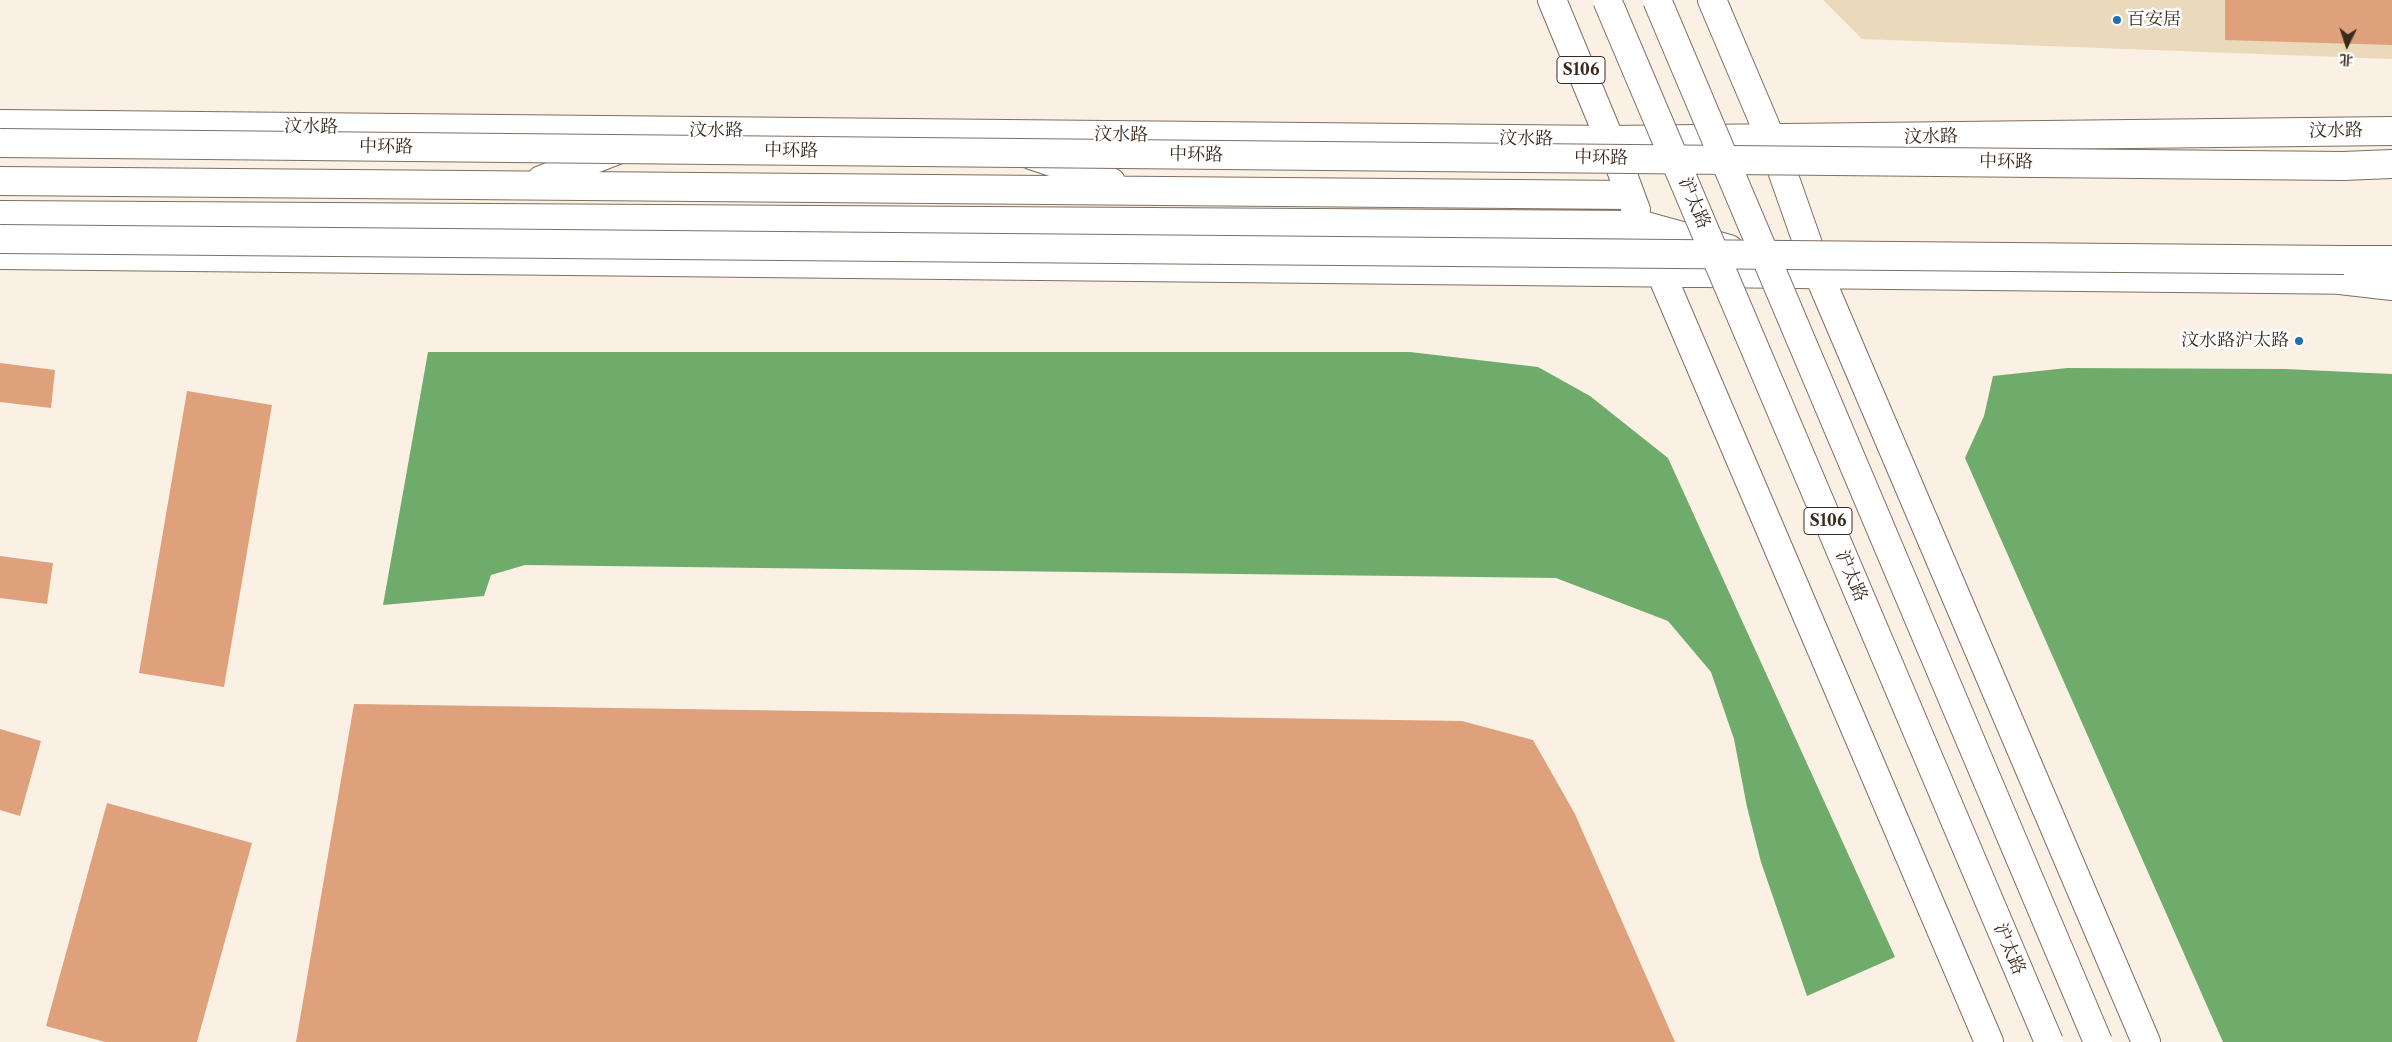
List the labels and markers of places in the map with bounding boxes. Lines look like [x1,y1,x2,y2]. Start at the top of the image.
place label: 百安居 [2127,9,2181,31]
marker: 百安居 [2111,14,2123,26]
place label: 汶水路沪太路 [2181,330,2289,352]
marker: 汶水路沪太路 [2293,335,2305,347]

